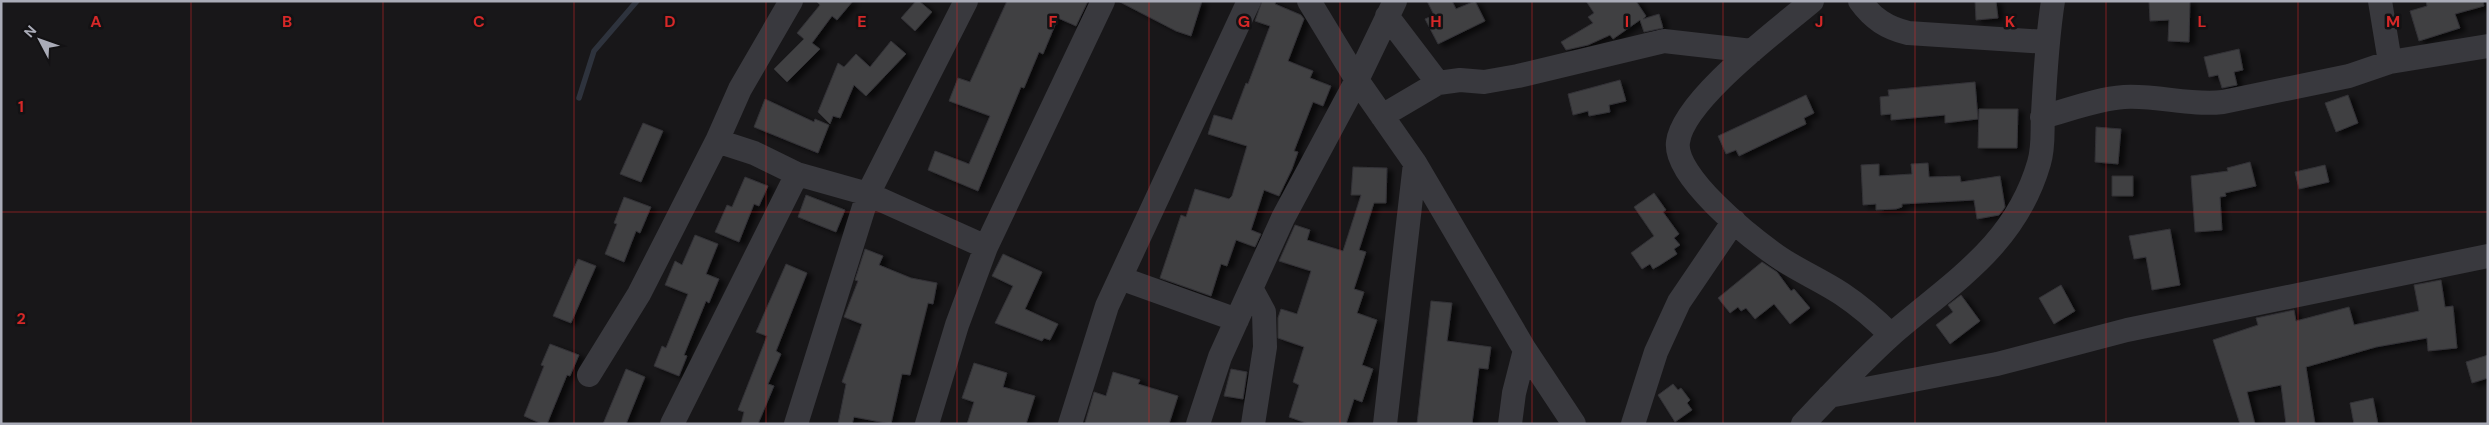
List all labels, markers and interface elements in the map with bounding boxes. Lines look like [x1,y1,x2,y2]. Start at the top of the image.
text: A [90,11,102,32]
text: B [282,11,292,32]
text: C [473,11,485,32]
text: D [664,11,676,32]
text: E [857,11,867,32]
text: F [1049,11,1058,32]
text: G [1238,11,1250,32]
text: H [1430,11,1442,32]
text: I [1625,11,1629,32]
text: J [1815,11,1823,32]
text: K [2005,11,2016,32]
text: L [2198,11,2207,32]
text: M [2386,11,2400,32]
north arrow [15,15,65,65]
text: N [20,22,40,41]
text: 1 [18,96,24,117]
text: 2 [16,308,26,329]

